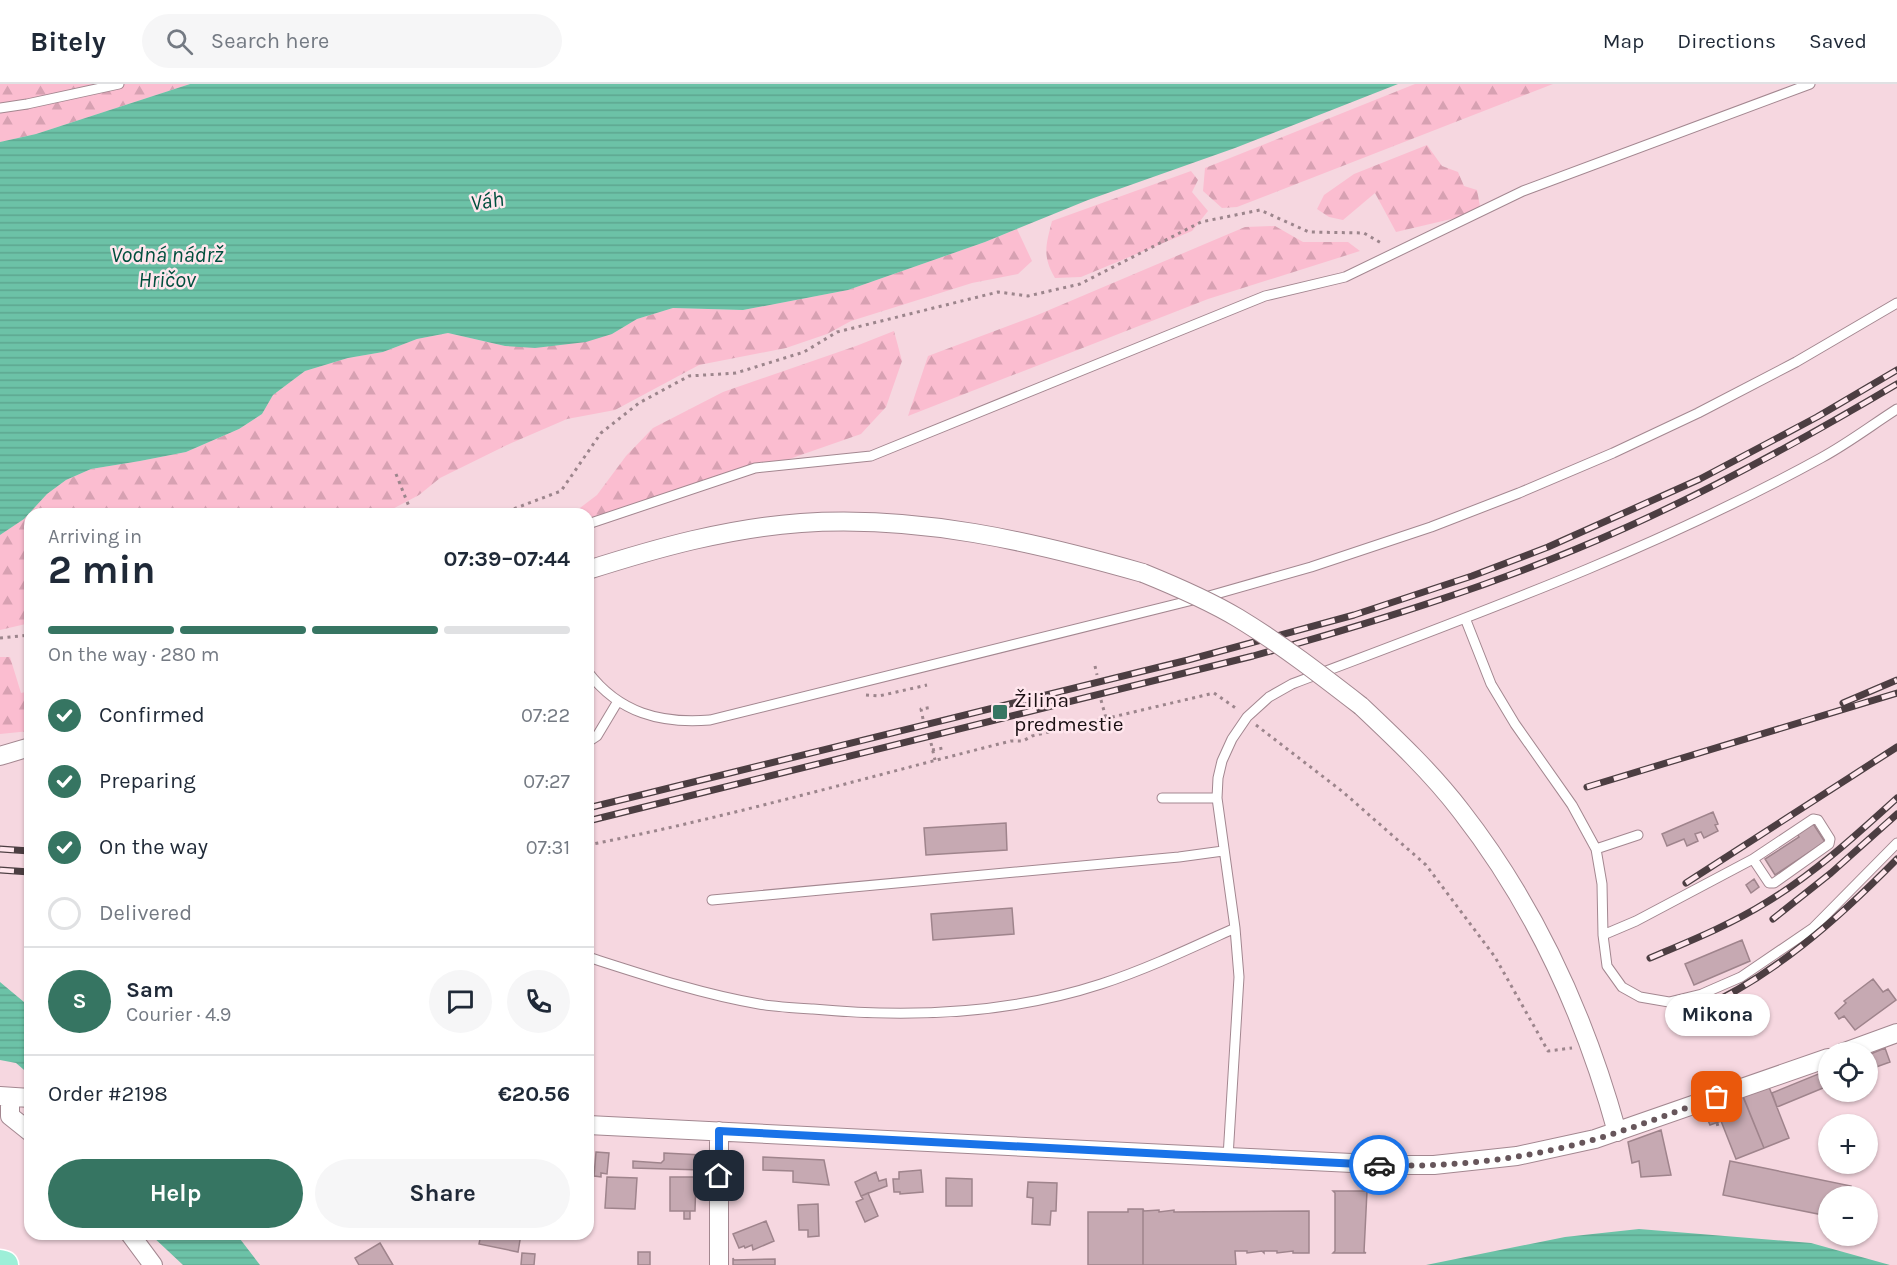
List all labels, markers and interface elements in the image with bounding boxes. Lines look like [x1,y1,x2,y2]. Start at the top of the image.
search box [142,14,562,68]
text: Bitely [30,25,106,58]
icon: search [163,25,196,58]
text: Search here [211,28,329,54]
text: Map [1603,29,1644,53]
text: Directions [1677,29,1776,53]
text: Saved [1809,29,1867,53]
water label: Váh [469,186,506,216]
water label: Vodná nádrž Hričov [111,242,224,293]
text: Arriving in [48,525,142,548]
text: 07:39–07:44 [444,546,570,572]
text: 2 min [48,547,156,593]
text: On the way · 280 m [48,643,219,666]
place label: Žilina predmestie [1014,688,1124,736]
icon: check [48,699,81,732]
text: Confirmed [99,702,205,728]
marker: Žilina predmestie [991,703,1009,721]
text: 07:22 [521,704,570,727]
icon: check [48,765,81,798]
text: Preparing [99,768,196,794]
text: 07:27 [523,770,570,793]
icon: check [48,831,81,864]
text: On the way [99,834,208,860]
text: 07:31 [526,836,570,859]
text: Delivered [99,900,192,926]
button: chat [429,970,492,1033]
button: phone [507,970,570,1033]
text: Sam [126,977,174,1003]
text: S [72,988,87,1014]
callout: Mikona [1664,995,1770,1037]
text: Courier · 4.9 [126,1003,231,1026]
text: Mikona [1682,1003,1753,1026]
map controls [1818,1042,1878,1246]
button: locate [1818,1042,1878,1102]
pin [1691,1071,1742,1122]
icon: bag [1700,1080,1733,1113]
text: Order #2198 [48,1081,168,1107]
text: €20.56 [498,1081,570,1107]
button: + [1818,1114,1878,1174]
courier [1349,1135,1409,1195]
icon: car [1363,1149,1396,1182]
pin [693,1150,744,1201]
button: Help [48,1159,303,1228]
button: Share [315,1159,570,1228]
icon: home [702,1159,735,1192]
button: − [1818,1186,1878,1246]

